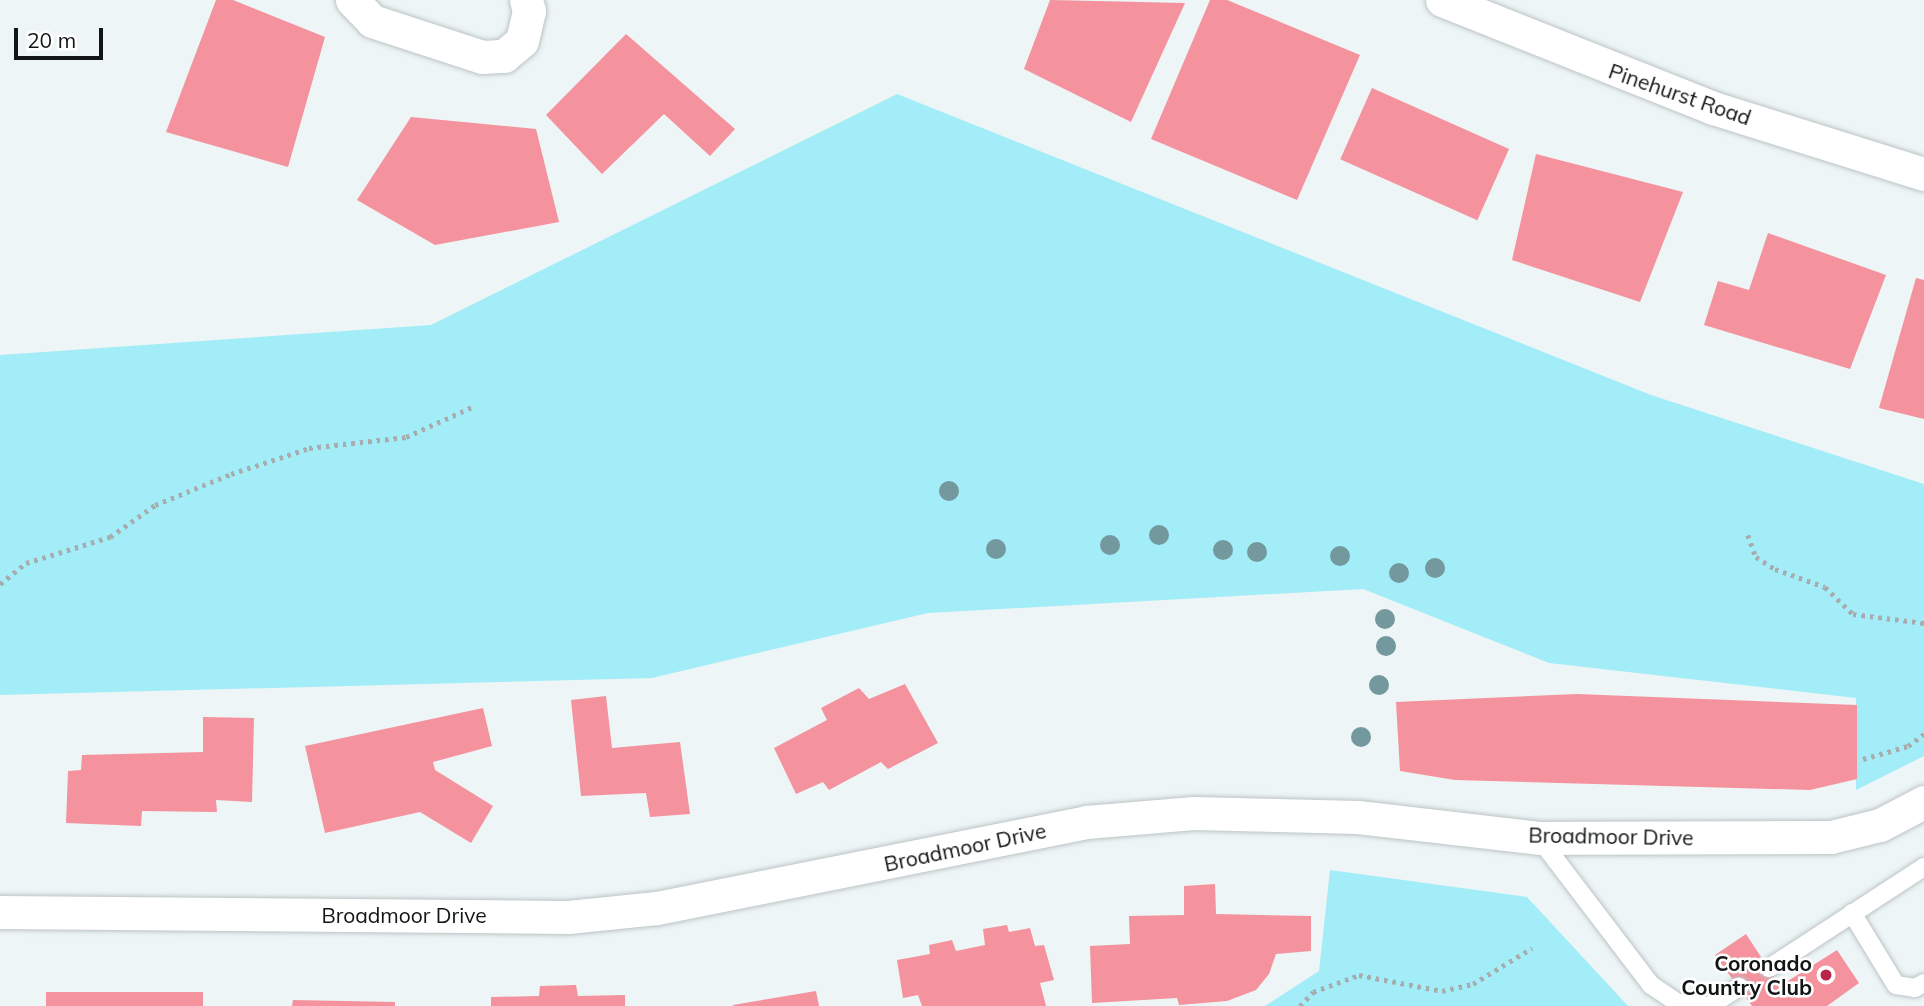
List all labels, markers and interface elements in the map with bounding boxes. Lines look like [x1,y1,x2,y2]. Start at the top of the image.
scale bar [18,14,107,58]
text: 20 m [27,27,76,53]
street label: Pinehurst Road [1605,58,1755,130]
street label: Broadmoor Drive [882,818,1048,876]
street label: Broadmoor Drive [1528,822,1694,850]
street label: Broadmoor Drive [321,902,487,928]
place label: Coronado Country Club [1681,950,1812,1000]
marker: Coronado Country Club [1818,967,1834,983]

